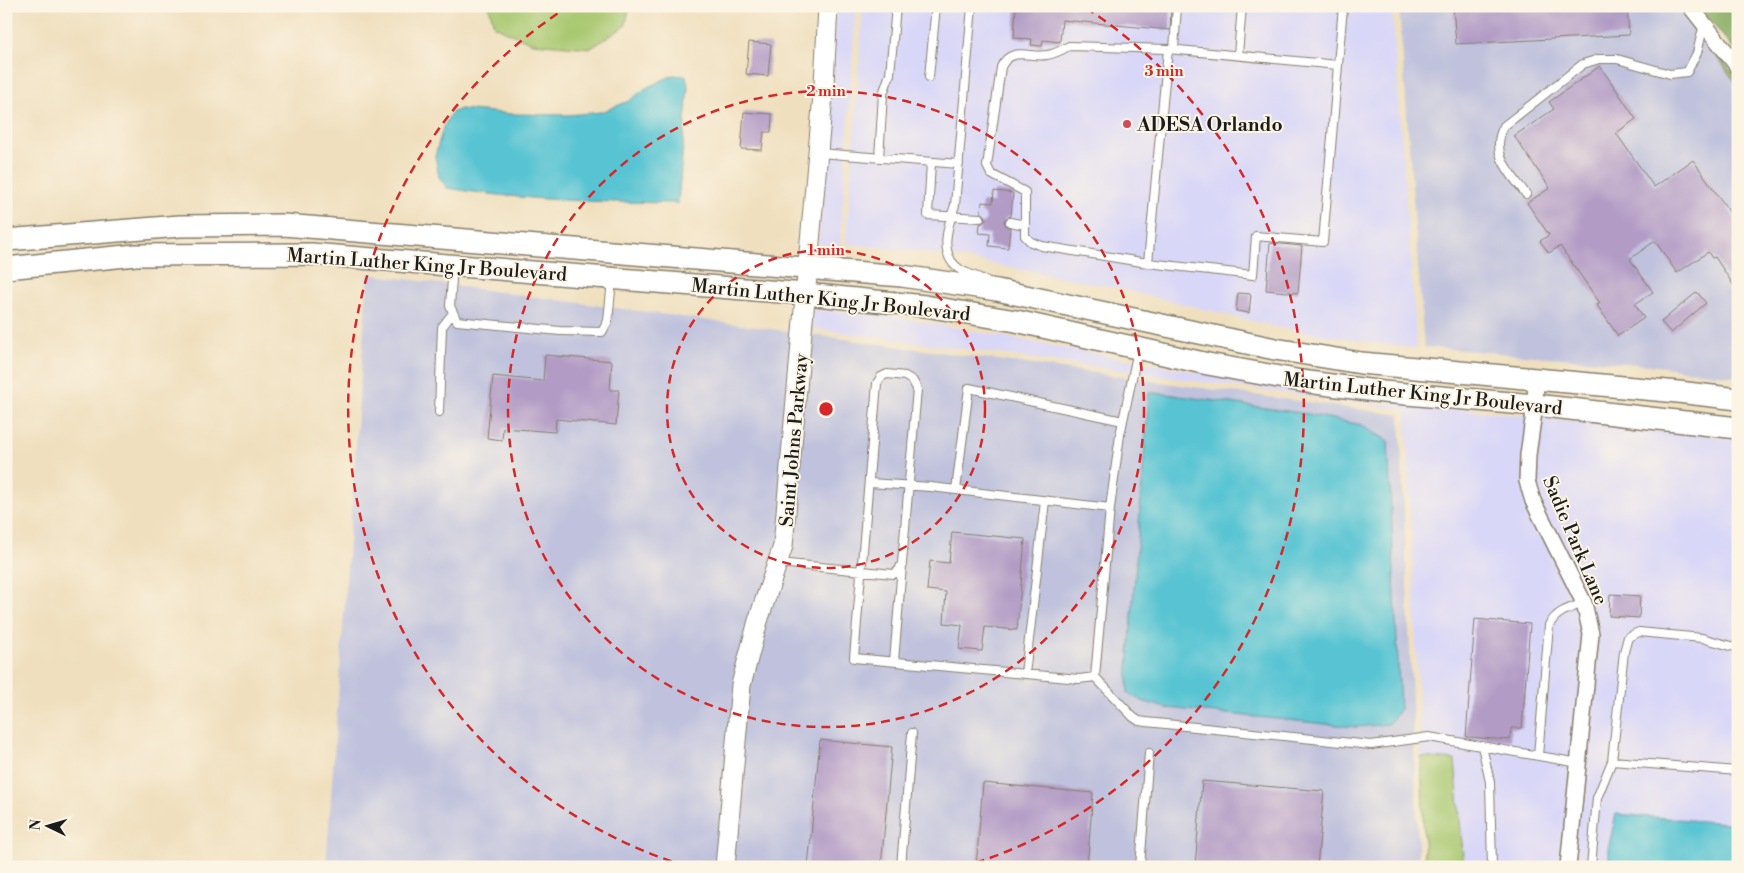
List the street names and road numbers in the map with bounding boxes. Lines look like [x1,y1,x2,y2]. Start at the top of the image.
street label: Martin Luther King Jr Boulevard [286,243,568,287]
street label: Martin Luther King Jr Boulevard [690,273,972,327]
street label: Saint Johns Parkway [774,352,814,528]
street label: Martin Luther King Jr Boulevard [1282,367,1564,421]
street label: Sadie Park Lane [1537,472,1613,608]

